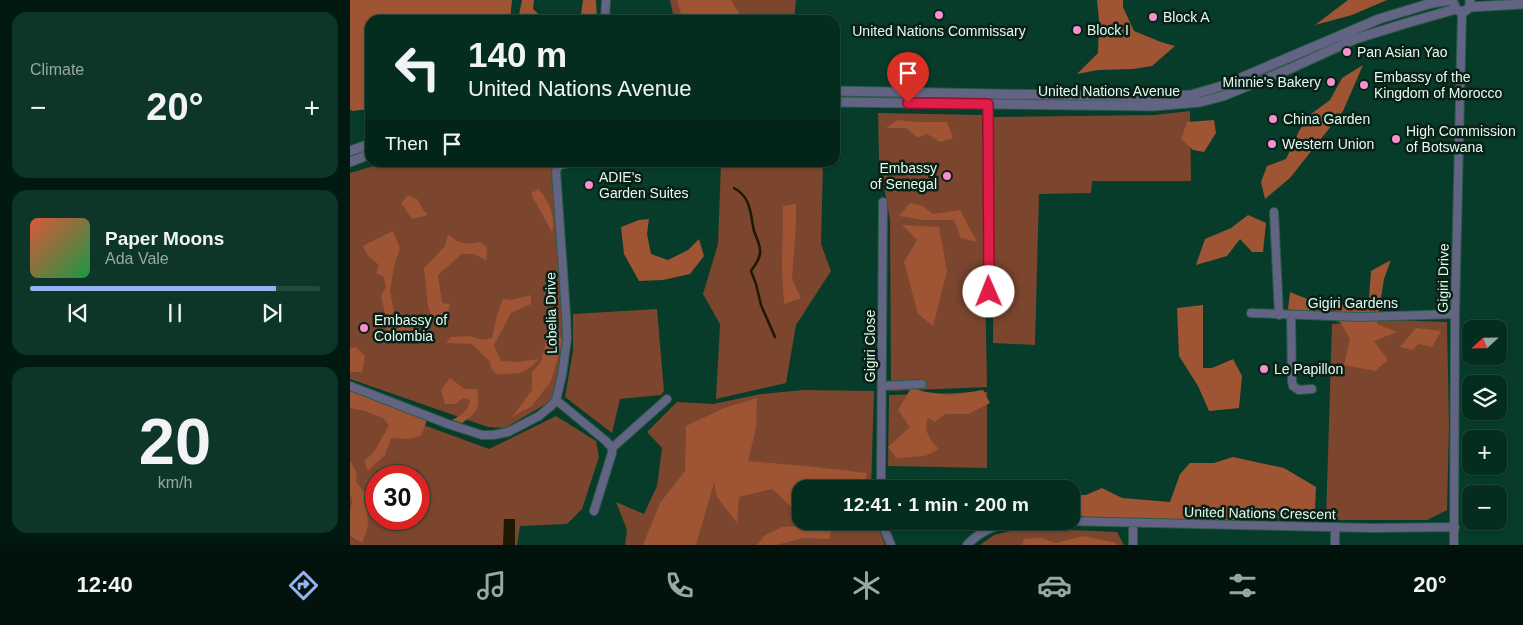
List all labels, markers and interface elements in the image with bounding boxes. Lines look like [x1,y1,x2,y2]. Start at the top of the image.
marker: United Nations Commissary [933,9,945,21]
place label: Block A [1163,9,1210,25]
marker: Block A [1147,11,1159,23]
place label: Block I [1087,22,1129,38]
place label: United Nations Commissary [852,23,1026,39]
marker: Block I [1071,24,1083,36]
icon: left [385,35,450,100]
text: 140 m [468,35,567,74]
place label: Pan Asian Yao [1357,44,1448,60]
marker: Pan Asian Yao [1341,46,1353,58]
pin [887,52,929,103]
icon: arrive [894,59,922,87]
text: Climate [30,61,84,78]
place label: Embassy of the Kingdom of Morocco [1374,69,1503,101]
place label: Minnie's Bakery [1223,74,1321,90]
text: United Nations Avenue [468,76,691,101]
marker: Minnie's Bakery [1325,76,1337,88]
marker: Embassy of the Kingdom of Morocco [1358,79,1370,91]
street label: United Nations Avenue [1038,83,1180,99]
text: 20° [146,86,204,128]
text: − [30,92,46,123]
text: + [304,92,320,123]
place label: China Garden [1283,111,1370,127]
marker: China Garden [1267,113,1279,125]
place label: High Commission of Botswana [1406,123,1516,155]
icon: arrive [438,130,466,158]
text: Then [385,133,428,154]
marker: High Commission of Botswana [1390,133,1402,145]
place label: Western Union [1282,136,1374,152]
marker: Western Union [1266,138,1278,150]
place label: Embassy of Senegal [870,160,937,192]
place label: ADIE's Garden Suites [599,169,689,201]
marker: Embassy of Senegal [941,170,953,182]
marker: ADIE's Garden Suites [583,179,595,191]
text: Paper Moons [105,228,224,249]
street label: Gigiri Drive [1434,243,1452,313]
text: Ada Vale [105,250,169,267]
position arrow [962,265,1014,317]
street label: Lobelia Drive [542,272,560,354]
street label: Gigiri Gardens [1308,295,1398,311]
icon: previous [64,299,92,327]
icon: pause [161,299,189,327]
icon: next [258,299,286,327]
street label: Gigiri Close [862,310,878,382]
place label: Embassy of Colombia [374,312,447,344]
north arrow [1462,320,1508,365]
map controls [1462,320,1507,530]
marker: Embassy of Colombia [358,322,370,334]
place label: Le Papillon [1274,361,1343,377]
marker: Le Papillon [1258,363,1270,375]
button: layers [1462,375,1507,420]
text: 20 [139,405,211,478]
button: + [1462,430,1507,475]
speed limit sign: 30 [365,465,430,530]
text: km/h [158,474,192,491]
button: − [1462,485,1507,530]
text: 12:41 · 1 min · 200 m [843,494,1029,515]
street label: United Nations Crescent [1184,504,1336,522]
icon: directions [286,568,321,603]
icon: music [474,568,509,603]
icon: phone [662,568,697,603]
icon: climate [849,568,884,603]
icon: car [1037,568,1072,603]
icon: filters [1225,568,1260,603]
text: 12:40 [76,572,133,597]
text: 20° [1413,572,1446,597]

